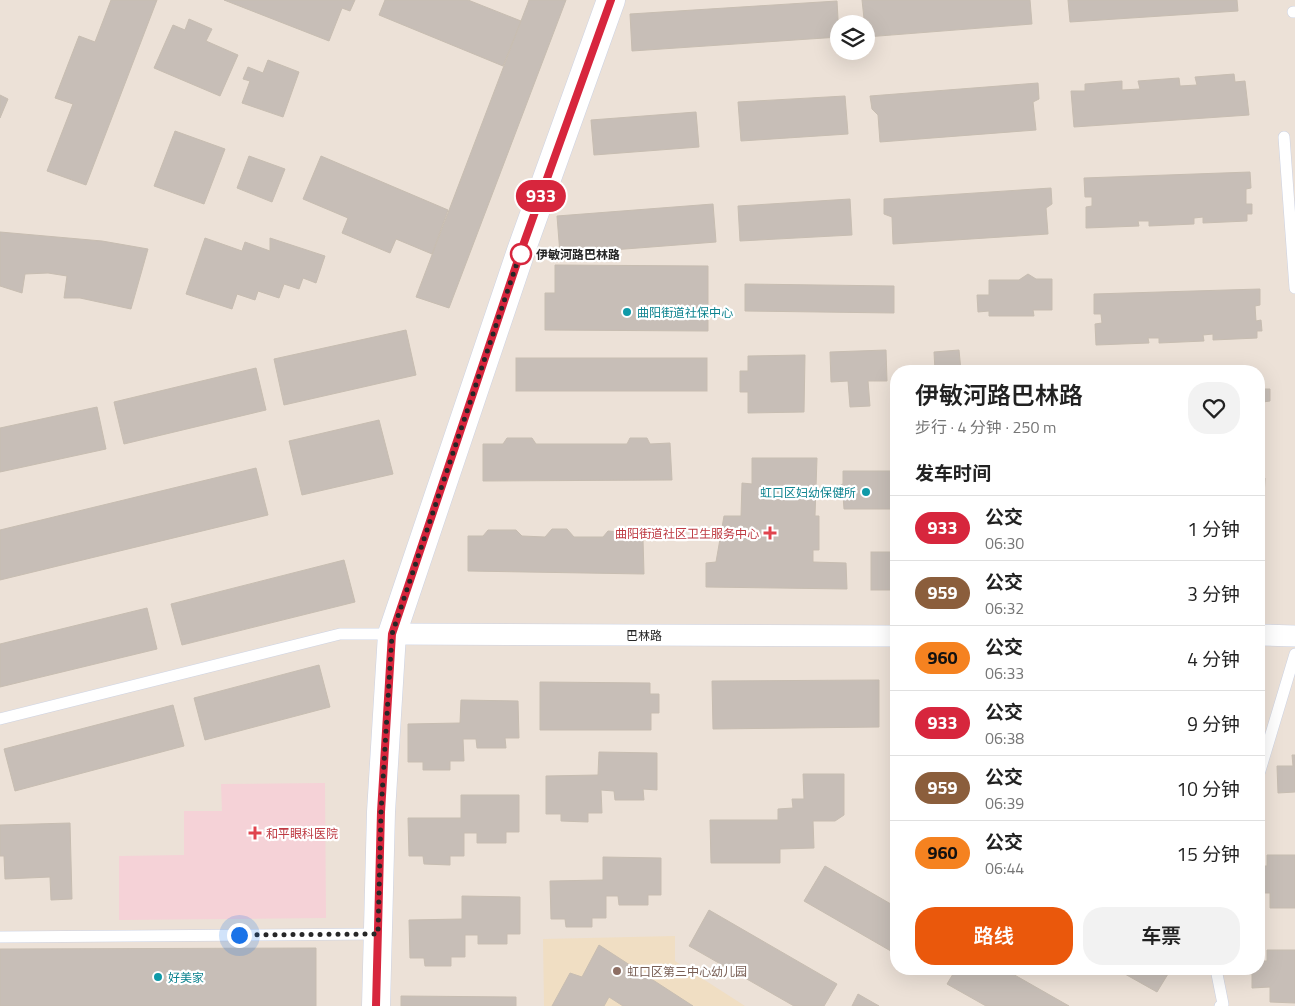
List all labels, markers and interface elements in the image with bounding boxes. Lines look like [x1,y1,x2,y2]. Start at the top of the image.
map controls [830,15,875,60]
button: layers [830,15,875,60]
line badge: 933 [512,180,570,212]
text: 933 [526,182,556,209]
marker: 伊敏河路巴林路 [510,243,532,265]
place label: 伊敏河路巴林路 [536,245,620,264]
place label: 曲阳街道社保中心 [637,303,733,322]
marker: 曲阳街道社保中心 [621,306,633,318]
text: 伊敏河路巴林路 [915,377,1083,413]
button: heart [1188,382,1240,434]
text: 步行 · 4 分钟 · 250 m [915,415,1056,439]
text: 发车时间 [915,458,991,487]
place label: 虹口区妇幼保健所 [760,483,856,502]
marker: 虹口区妇幼保健所 [860,486,872,498]
text: 公交 [985,502,1023,531]
text: 933 [927,514,958,541]
text: 1 分钟 [1187,514,1240,543]
place label: 曲阳街道社区卫生服务中心 [615,524,759,543]
marker: 曲阳街道社区卫生服务中心 [763,526,777,540]
text: 06:30 [985,531,1024,555]
text: 公交 [985,567,1023,596]
text: 959 [927,579,958,606]
text: 3 分钟 [1187,579,1240,608]
text: 06:32 [985,596,1024,620]
street label: 巴林路 [626,626,662,645]
text: 公交 [985,632,1023,661]
text: 960 [927,644,958,671]
text: 4 分钟 [1187,644,1240,673]
text: 06:33 [985,661,1024,685]
text: 公交 [985,697,1023,726]
text: 933 [927,709,958,736]
text: 9 分钟 [1187,709,1240,738]
text: 06:38 [985,726,1024,750]
text: 公交 [985,762,1023,791]
text: 959 [927,774,958,801]
text: 10 分钟 [1177,774,1240,803]
text: 06:39 [985,791,1024,815]
place label: 和平眼科医院 [266,824,338,843]
marker: 和平眼科医院 [248,826,262,840]
text: 公交 [985,827,1023,856]
text: 960 [927,839,958,866]
text: 15 分钟 [1177,839,1240,868]
text: 06:44 [985,856,1024,880]
button: 路线 [915,907,1073,965]
button: 车票 [1083,907,1240,965]
your location [227,923,252,948]
place label: 虹口区第三中心幼儿园 [627,962,747,981]
marker: 虹口区第三中心幼儿园 [611,965,623,977]
place label: 好美家 [168,968,204,987]
marker: 好美家 [152,971,164,983]

